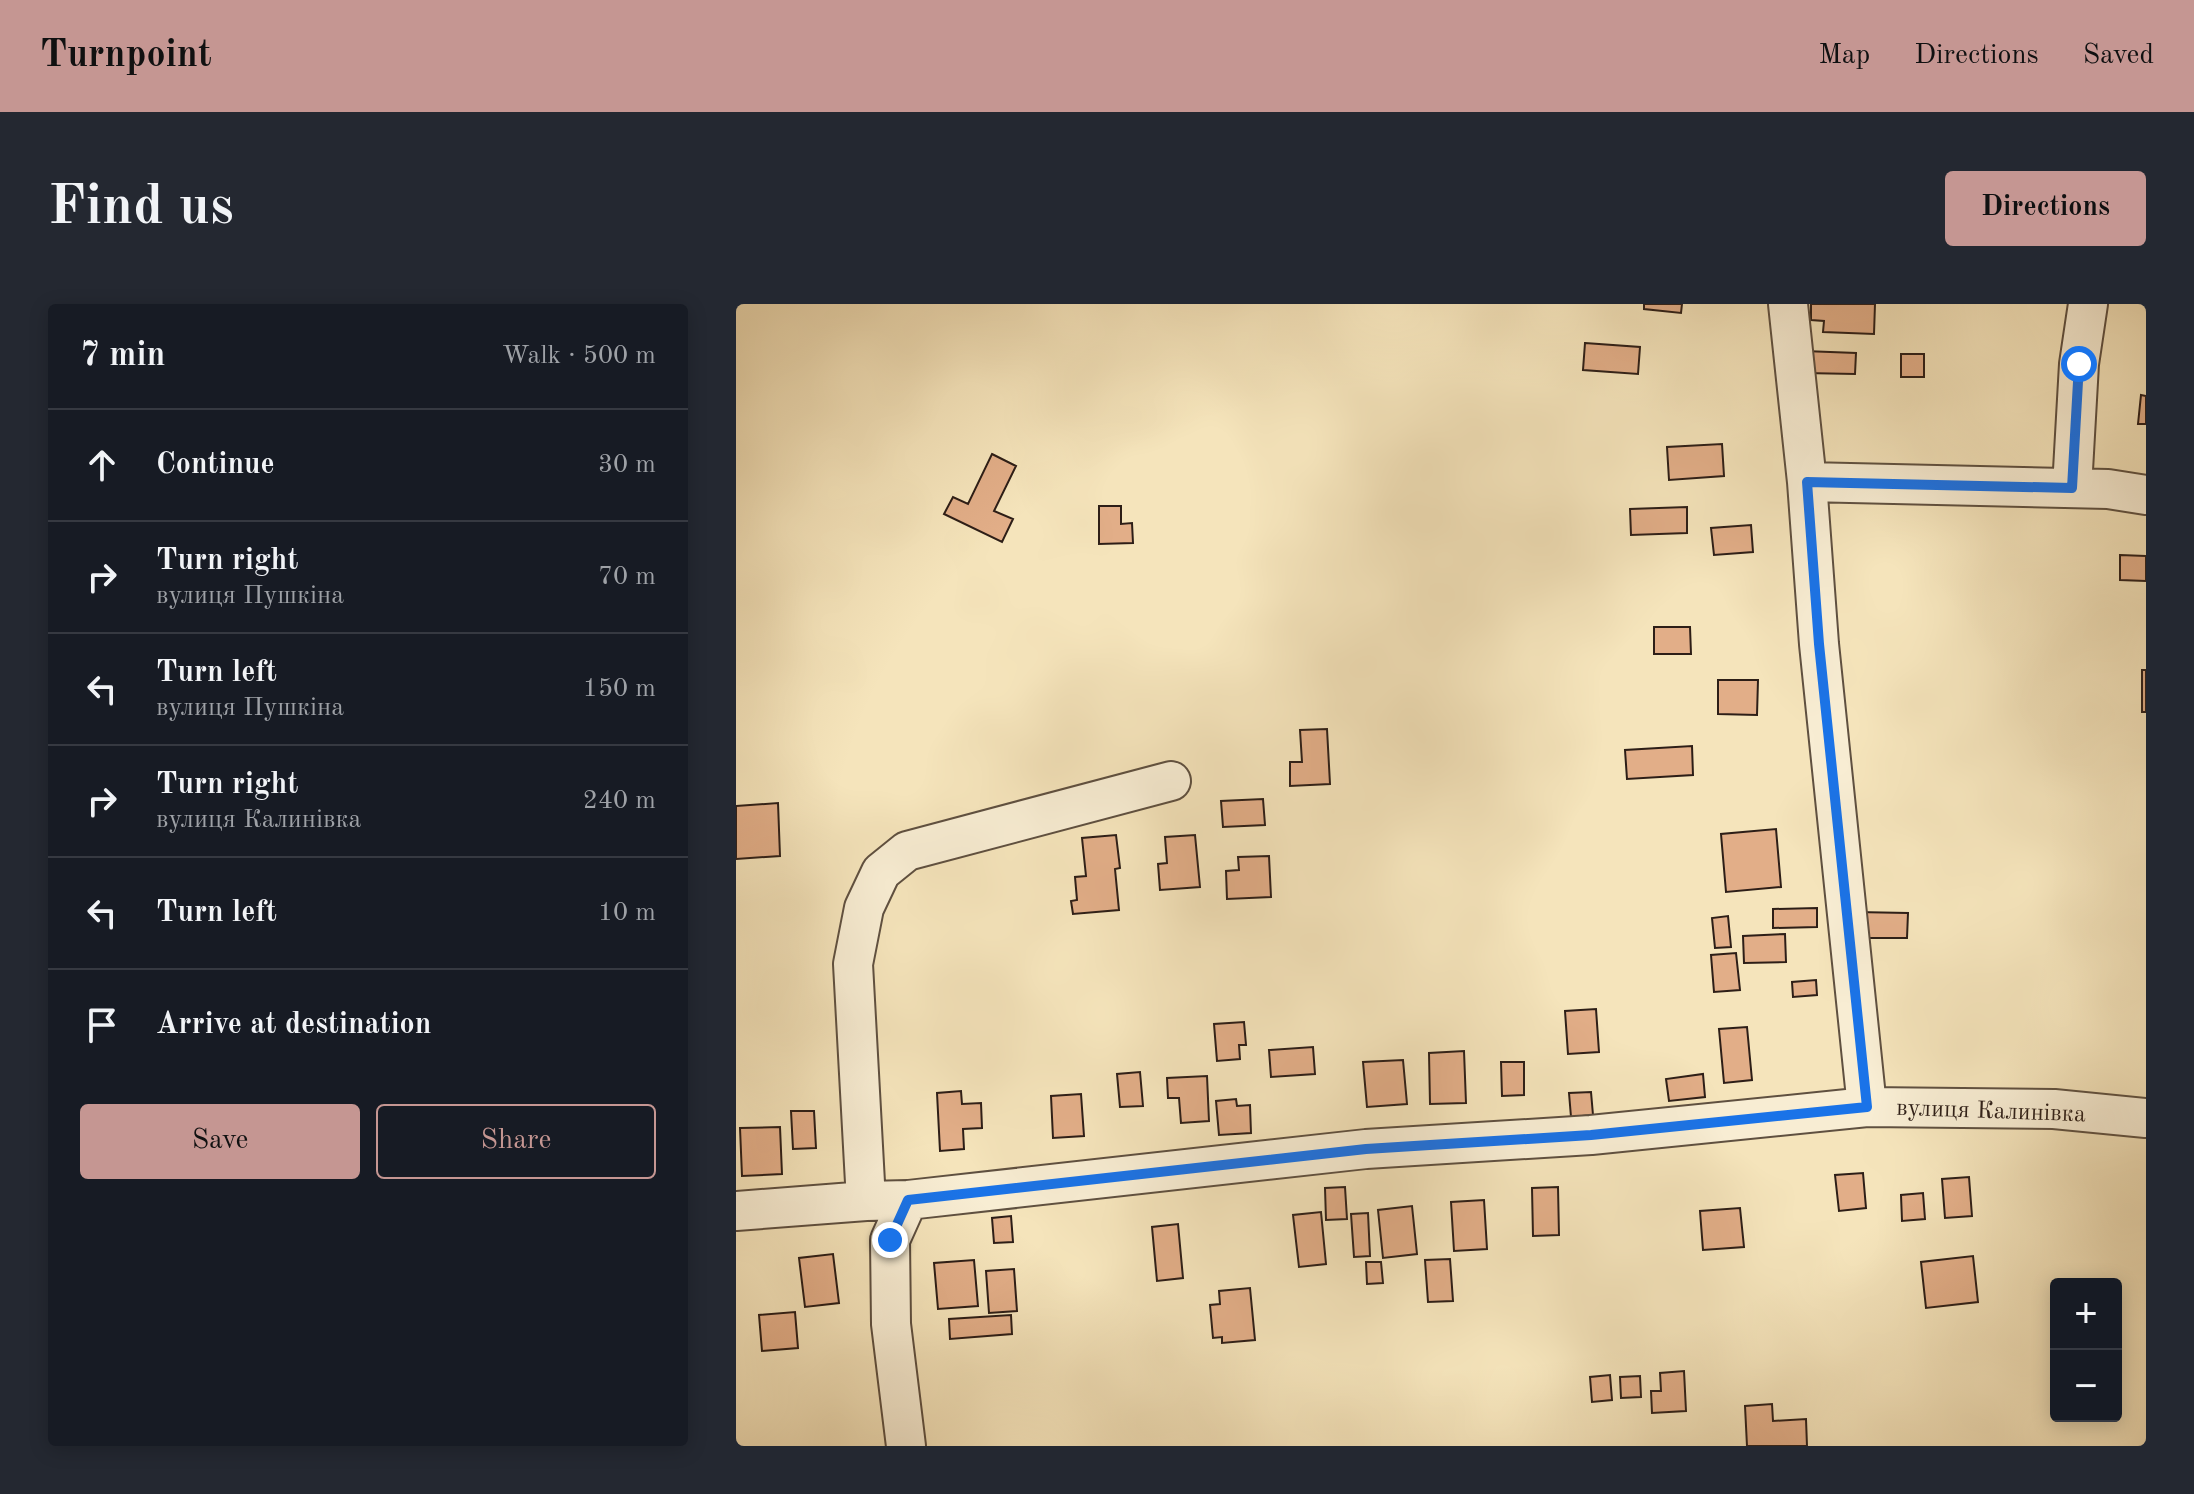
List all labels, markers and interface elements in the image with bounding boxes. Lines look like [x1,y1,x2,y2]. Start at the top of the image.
text: Turnpoint [40,37,212,75]
text: Map [1818,42,1870,70]
text: Directions [1914,42,2039,70]
text: Saved [2083,42,2154,70]
button: Directions [1945,171,2146,246]
text: Find us [48,180,234,236]
text: 7 min [80,339,165,373]
text: Walk · 500 m [502,343,656,369]
route start [2061,346,2097,382]
icon: ahead [80,443,124,487]
text: Continue [156,450,275,480]
text: 30 m [598,452,656,478]
text: Turn right [156,546,298,576]
icon: right [80,555,124,599]
text: 70 m [598,564,656,590]
text: вулиця Пушкіна [156,583,344,609]
text: Turn left [156,658,277,688]
icon: left [80,667,124,711]
text: 150 m [583,676,656,702]
text: вулиця Пушкіна [156,695,344,721]
text: Turn right [156,770,298,800]
icon: right [80,779,124,823]
text: 240 m [583,788,656,814]
text: вулиця Калинівка [156,807,361,833]
icon: left [80,891,124,935]
text: Turn left [156,898,277,928]
text: 10 m [598,900,656,926]
icon: arrive [80,1003,124,1047]
text: Arrive at destination [156,1010,431,1040]
street label: вулиця Калинівка [1896,1097,2086,1127]
button: Save [80,1104,360,1179]
button: Share [376,1104,656,1179]
route end [872,1222,908,1258]
map controls [2050,1278,2122,1422]
button: + [2050,1278,2122,1350]
button: − [2050,1350,2122,1422]

